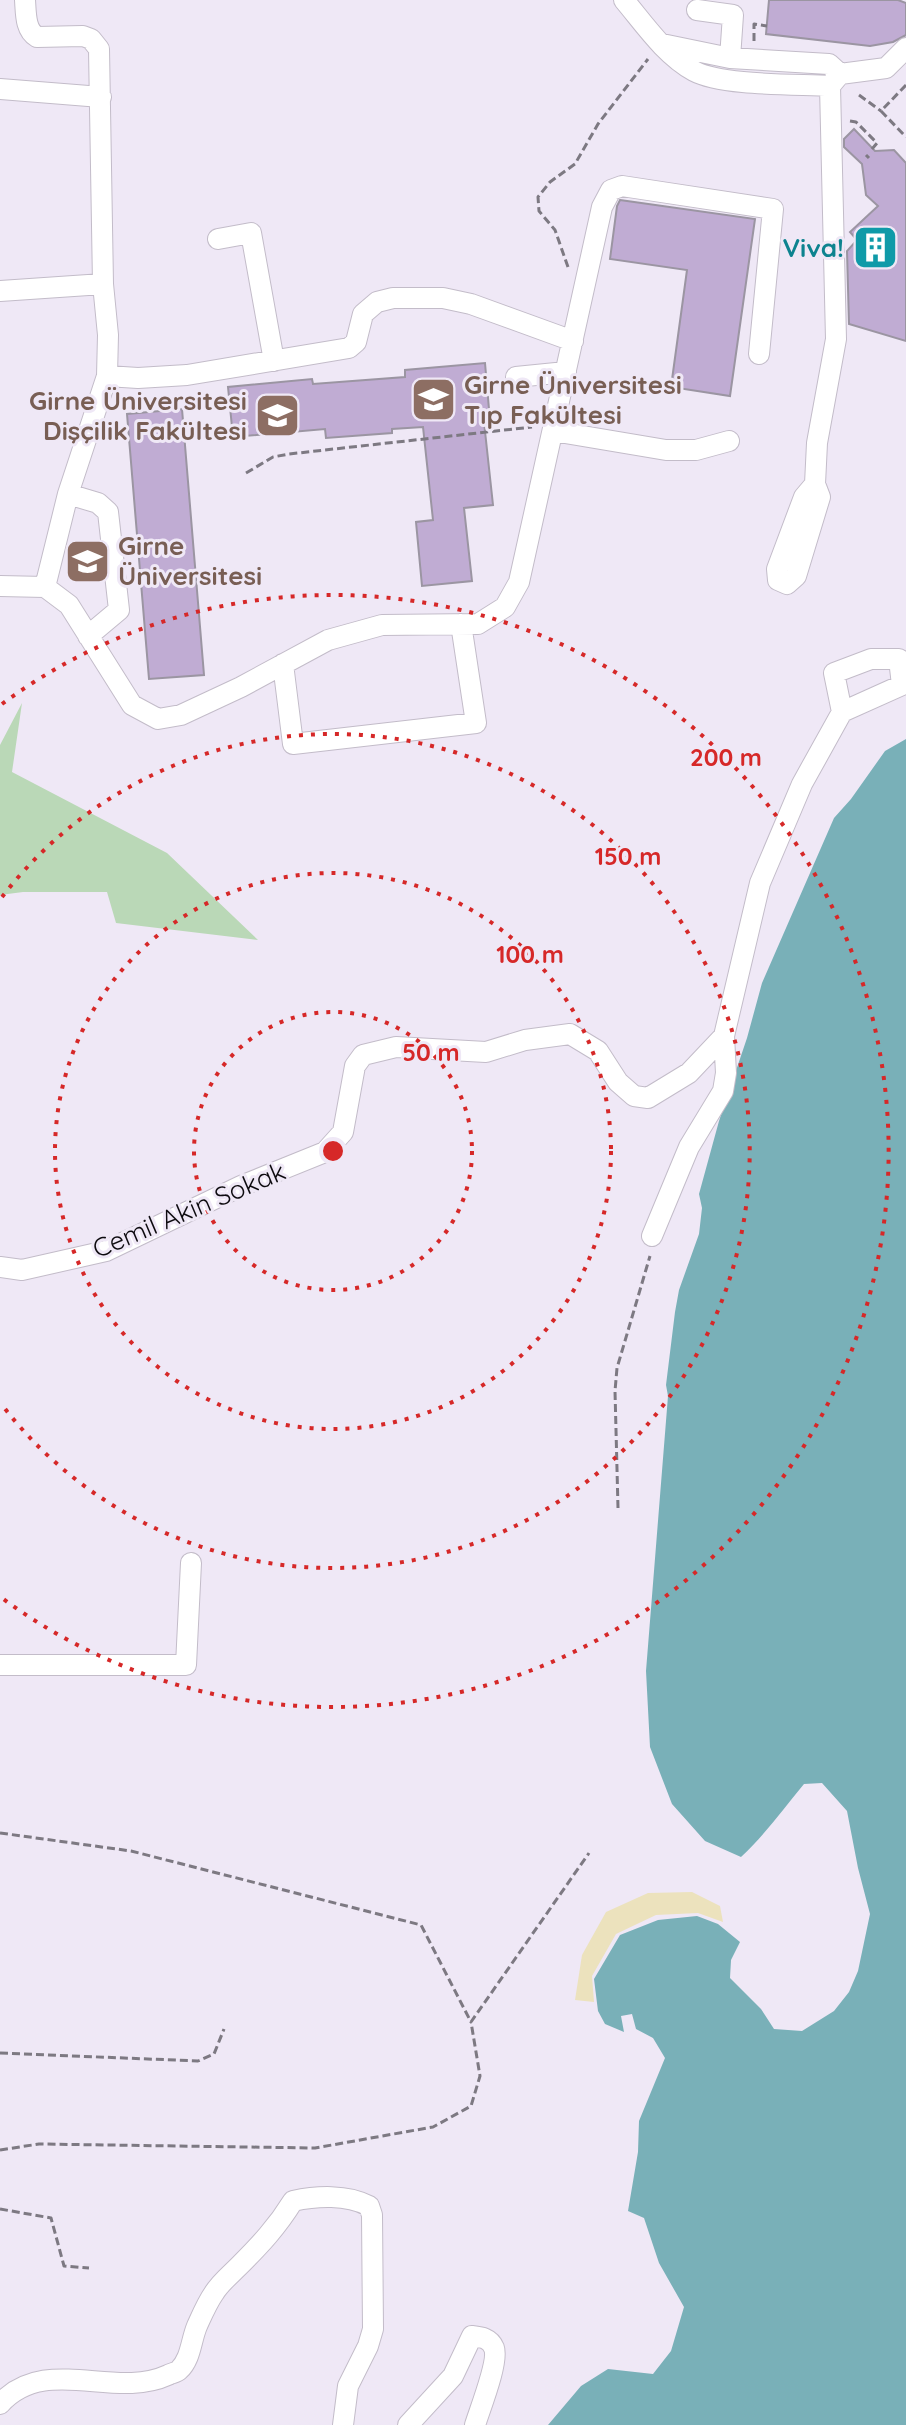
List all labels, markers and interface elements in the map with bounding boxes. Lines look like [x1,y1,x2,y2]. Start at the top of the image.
building icon: Viva! [851,224,899,272]
place label: Viva! [782,231,844,264]
place label: Girne Üniversitesi Tıp Fakültesi [464,368,682,431]
school or university icon: Girne Üniversitesi Tıp Fakültesi [409,376,457,424]
place label: Girne Üniversitesi Dişçilik Fakültesi [29,384,247,447]
school or university icon: Girne Üniversitesi Dişçilik Fakültesi [254,392,302,440]
place label: Girne Üniversitesi [118,529,262,592]
school or university icon: Girne Üniversitesi [63,537,111,585]
text: 200 m [690,742,762,772]
text: 150 m [595,841,661,871]
text: 100 m [496,939,564,969]
text: 50 m [402,1037,460,1067]
centre of rings [319,1137,347,1165]
street label: Cemil Akin Sokak [87,1154,290,1265]

